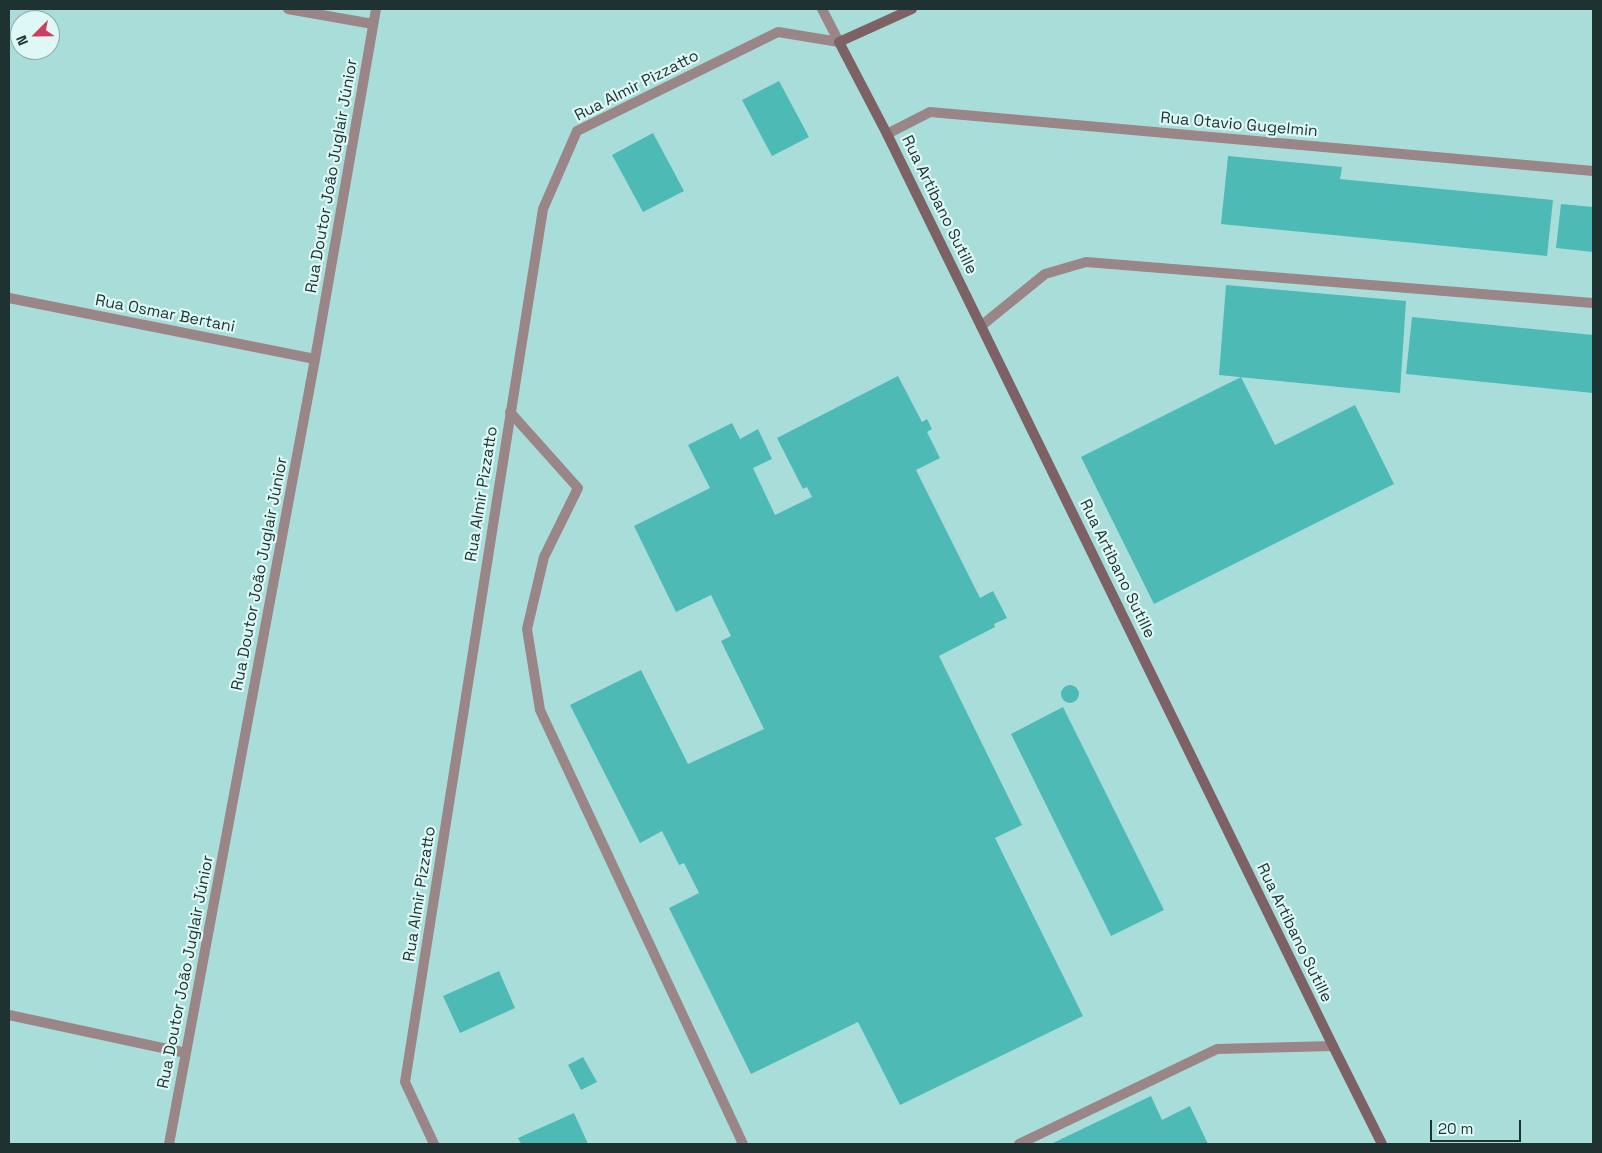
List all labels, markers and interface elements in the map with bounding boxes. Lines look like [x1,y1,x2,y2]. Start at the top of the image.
north arrow [10,10,60,60]
text: N [12,33,32,48]
street label: Rua Almir Pizzatto [572,46,702,126]
street label: Rua Doutor João Juglair Júnior [302,57,362,295]
street label: Rua Otavio Gugelmin [1159,109,1319,141]
street label: Rua Artibano Sutille [897,132,981,278]
street label: Rua Osmar Bertani [94,291,236,337]
street label: Rua Almir Pizzatto [462,425,502,563]
street label: Rua Doutor João Juglair Júnior [228,456,292,692]
street label: Rua Artibano Sutille [1075,496,1159,642]
street label: Rua Almir Pizzatto [400,825,440,963]
street label: Rua Doutor João Juglair Júnior [154,854,218,1090]
street label: Rua Artibano Sutille [1252,860,1336,1006]
scale bar [1432,1110,1523,1142]
text: 20 m [1438,1119,1473,1138]

